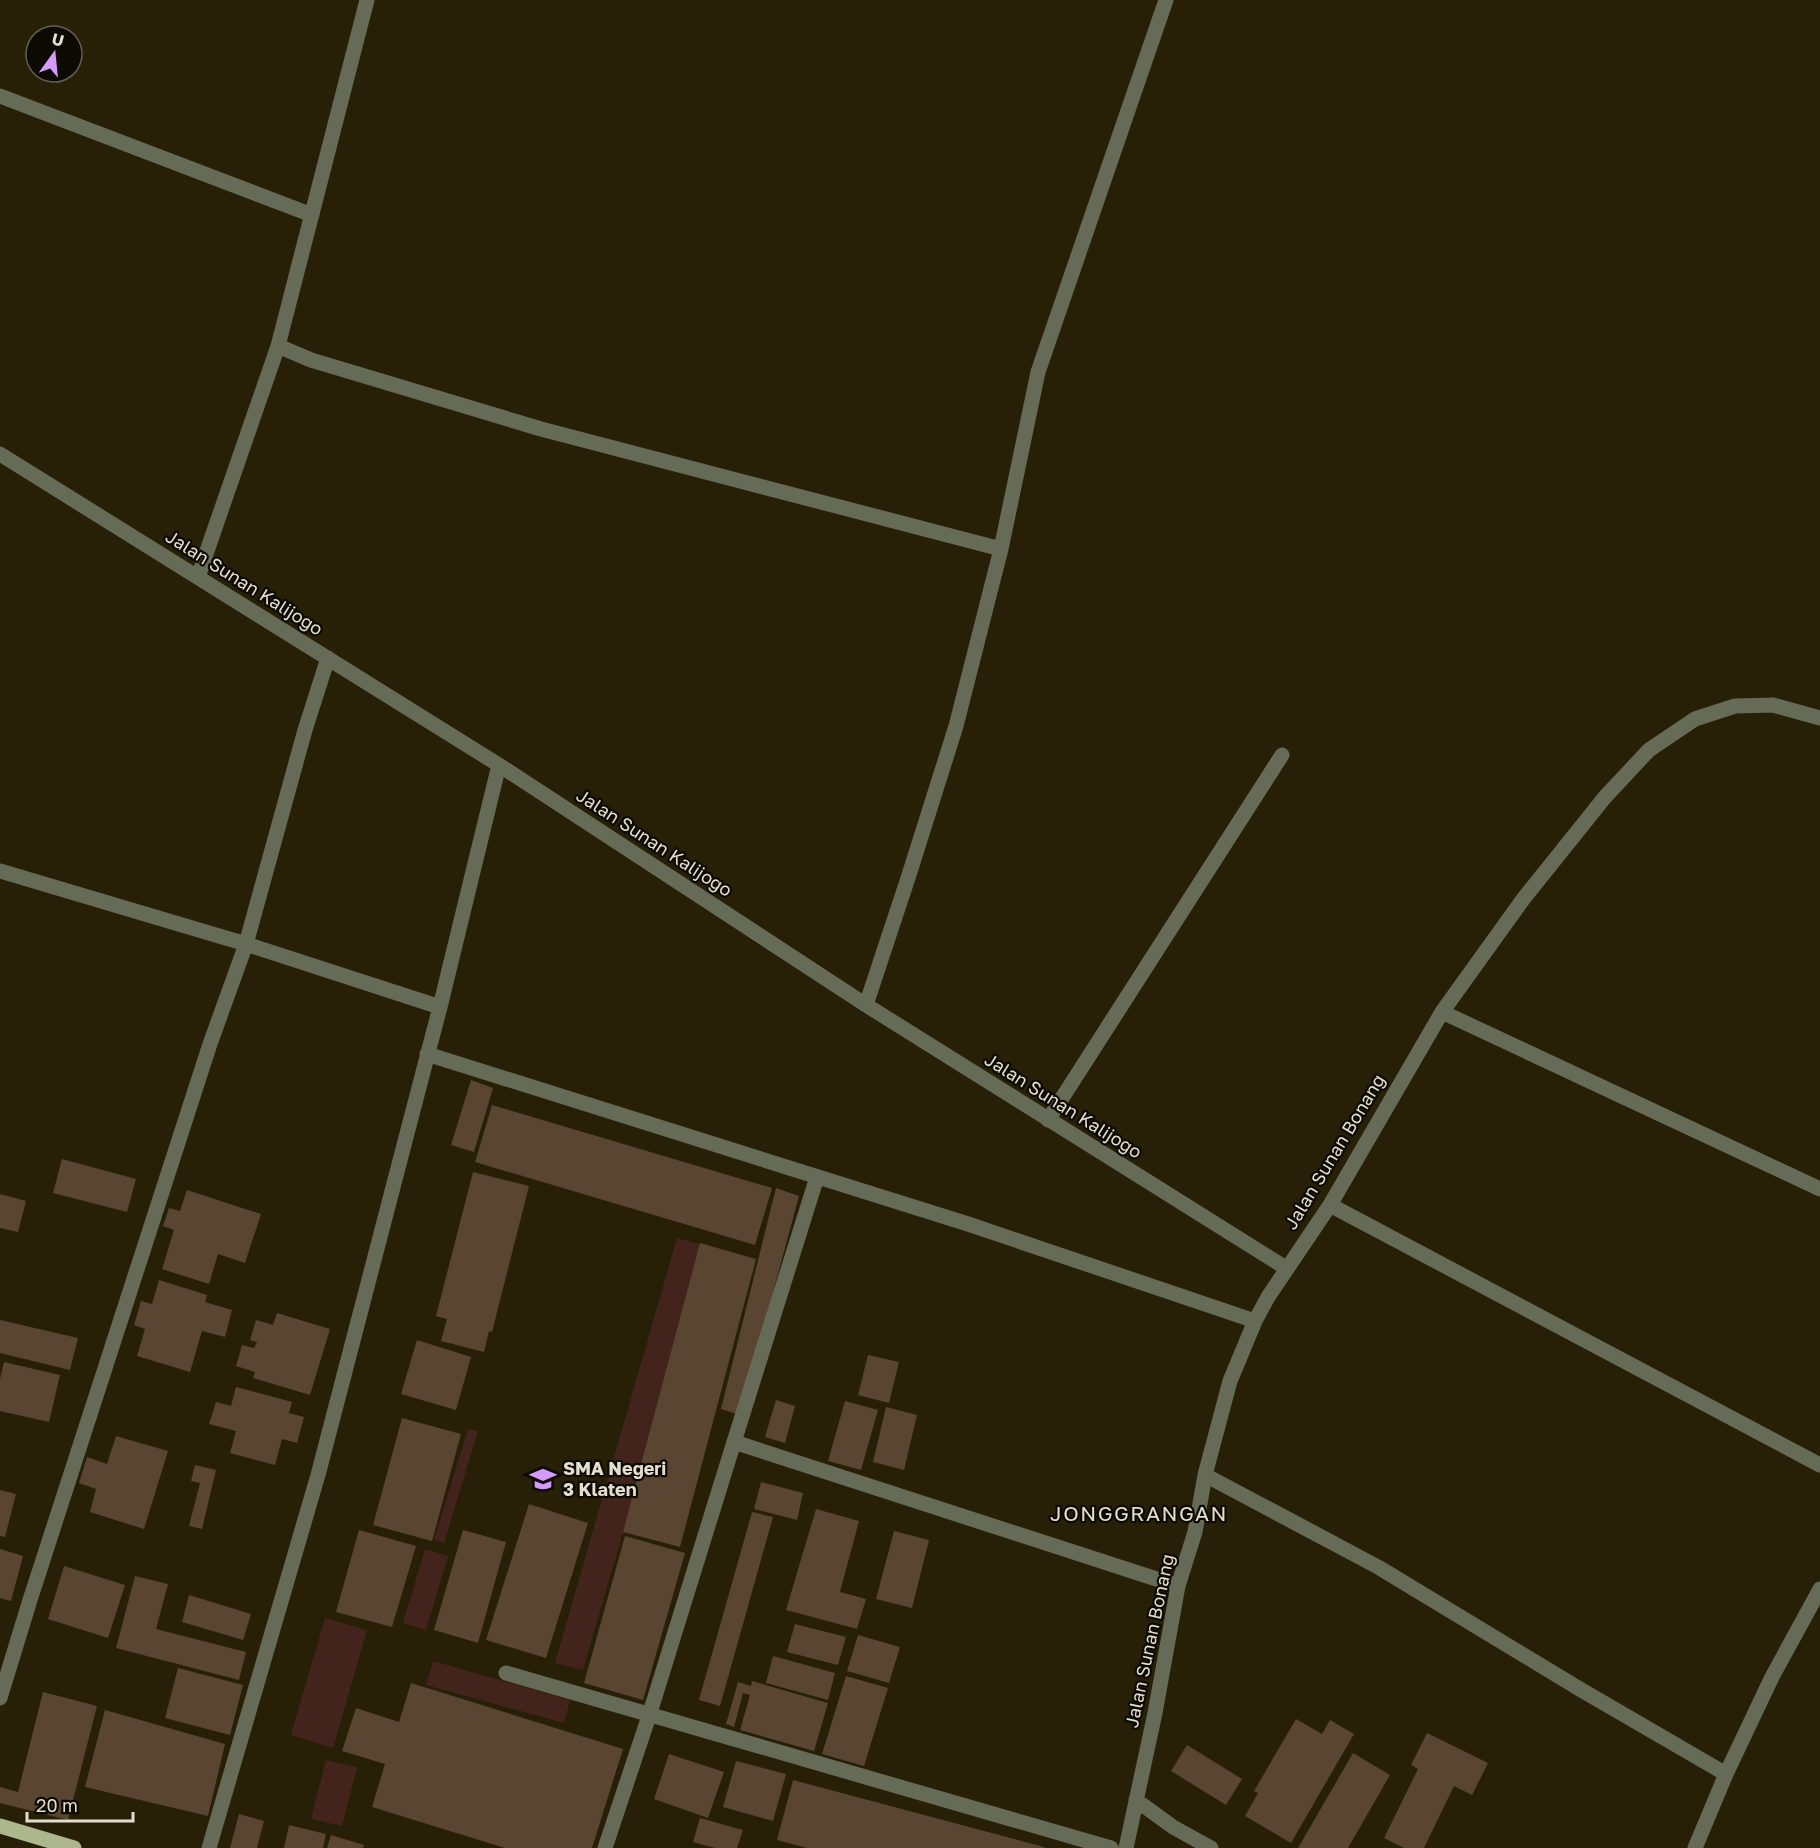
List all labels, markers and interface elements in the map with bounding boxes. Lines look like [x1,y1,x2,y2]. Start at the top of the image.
north arrow [24,24,84,84]
text: U [50,28,66,51]
street label: Jalan Sunan Kalijogo [162,525,327,640]
street label: Jalan Sunan Kalijogo [572,784,737,901]
street label: Jalan Sunan Kalijogo [981,1048,1146,1163]
street label: Jalan Sunan Bonang [1279,1070,1389,1233]
place label: SMA Negeri 3 Klaten [563,1457,666,1500]
school or university icon: SMA Negeri 3 Klaten [528,1464,558,1494]
district label: JONGGRANGAN [1050,1500,1228,1526]
street label: Jalan Sunan Bonang [1120,1552,1178,1730]
scale bar [27,1785,134,1823]
text: 20 m [36,1794,78,1816]

